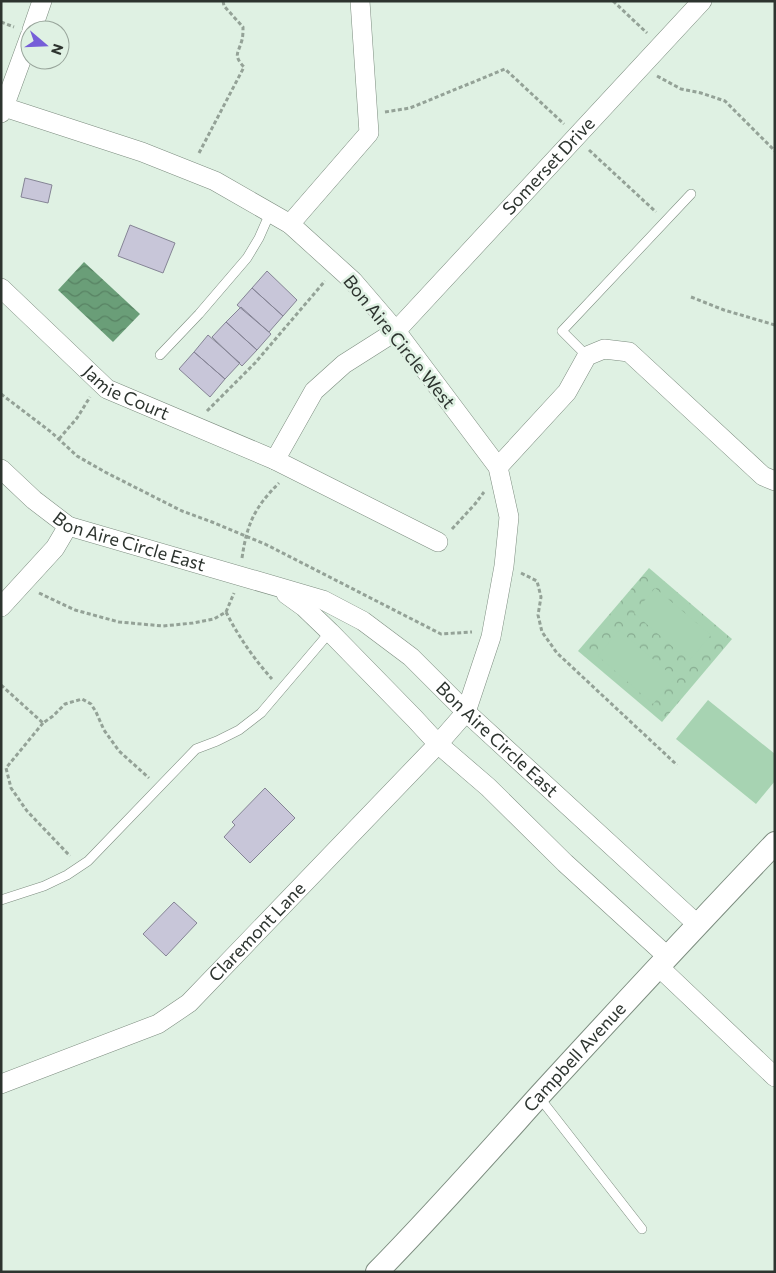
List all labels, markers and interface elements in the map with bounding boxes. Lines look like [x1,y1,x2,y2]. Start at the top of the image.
north arrow [20,20,70,70]
text: N [48,42,68,57]
street label: Somerset Drive [497,112,599,219]
street label: Bon Aire Circle West [339,270,460,413]
street label: Jamie Court [79,360,173,424]
street label: Bon Aire Circle East [49,506,208,575]
street label: Bon Aire Circle East [432,677,563,801]
street label: Claremont Lane [204,877,309,986]
street label: Campbell Avenue [518,997,630,1116]

